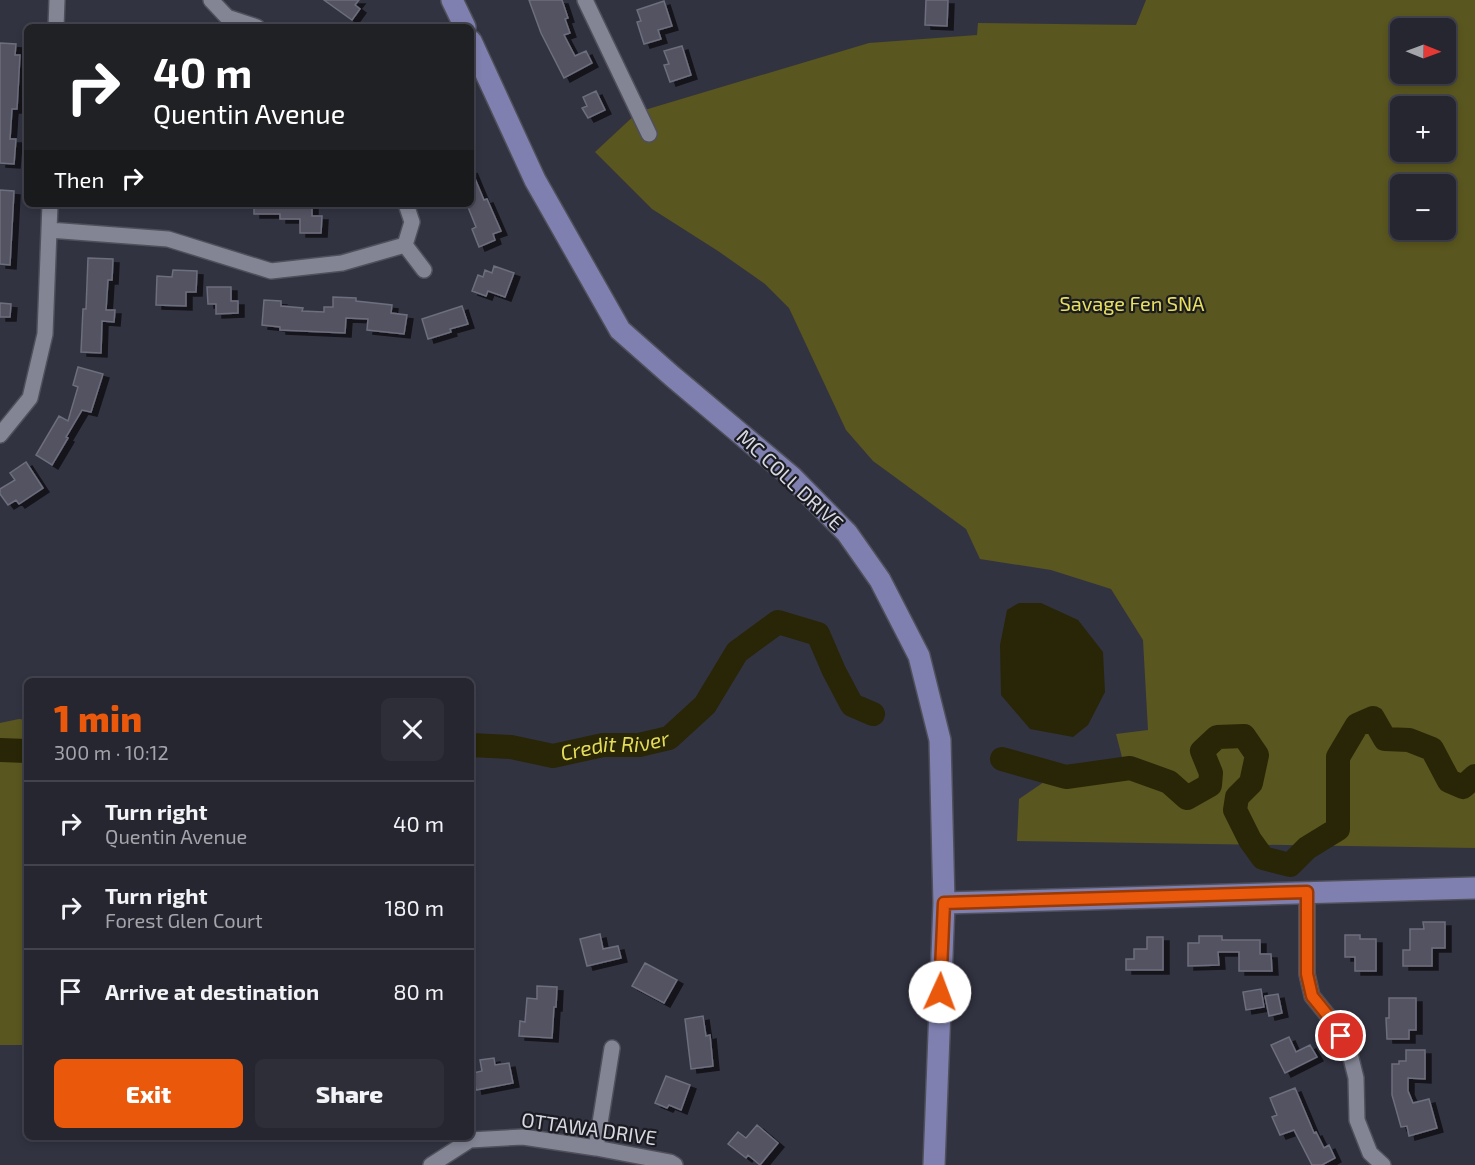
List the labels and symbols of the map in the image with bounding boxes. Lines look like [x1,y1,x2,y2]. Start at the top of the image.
north arrow [1390,18,1456,84]
park label: Savage Fen SNA [1060,291,1205,315]
street label: MC COLL DRIVE [732,424,849,535]
water label: Credit River [558,724,672,765]
position arrow [908,960,972,1024]
pin [1315,1010,1366,1061]
street label: OTTAWA DRIVE [520,1107,658,1149]

